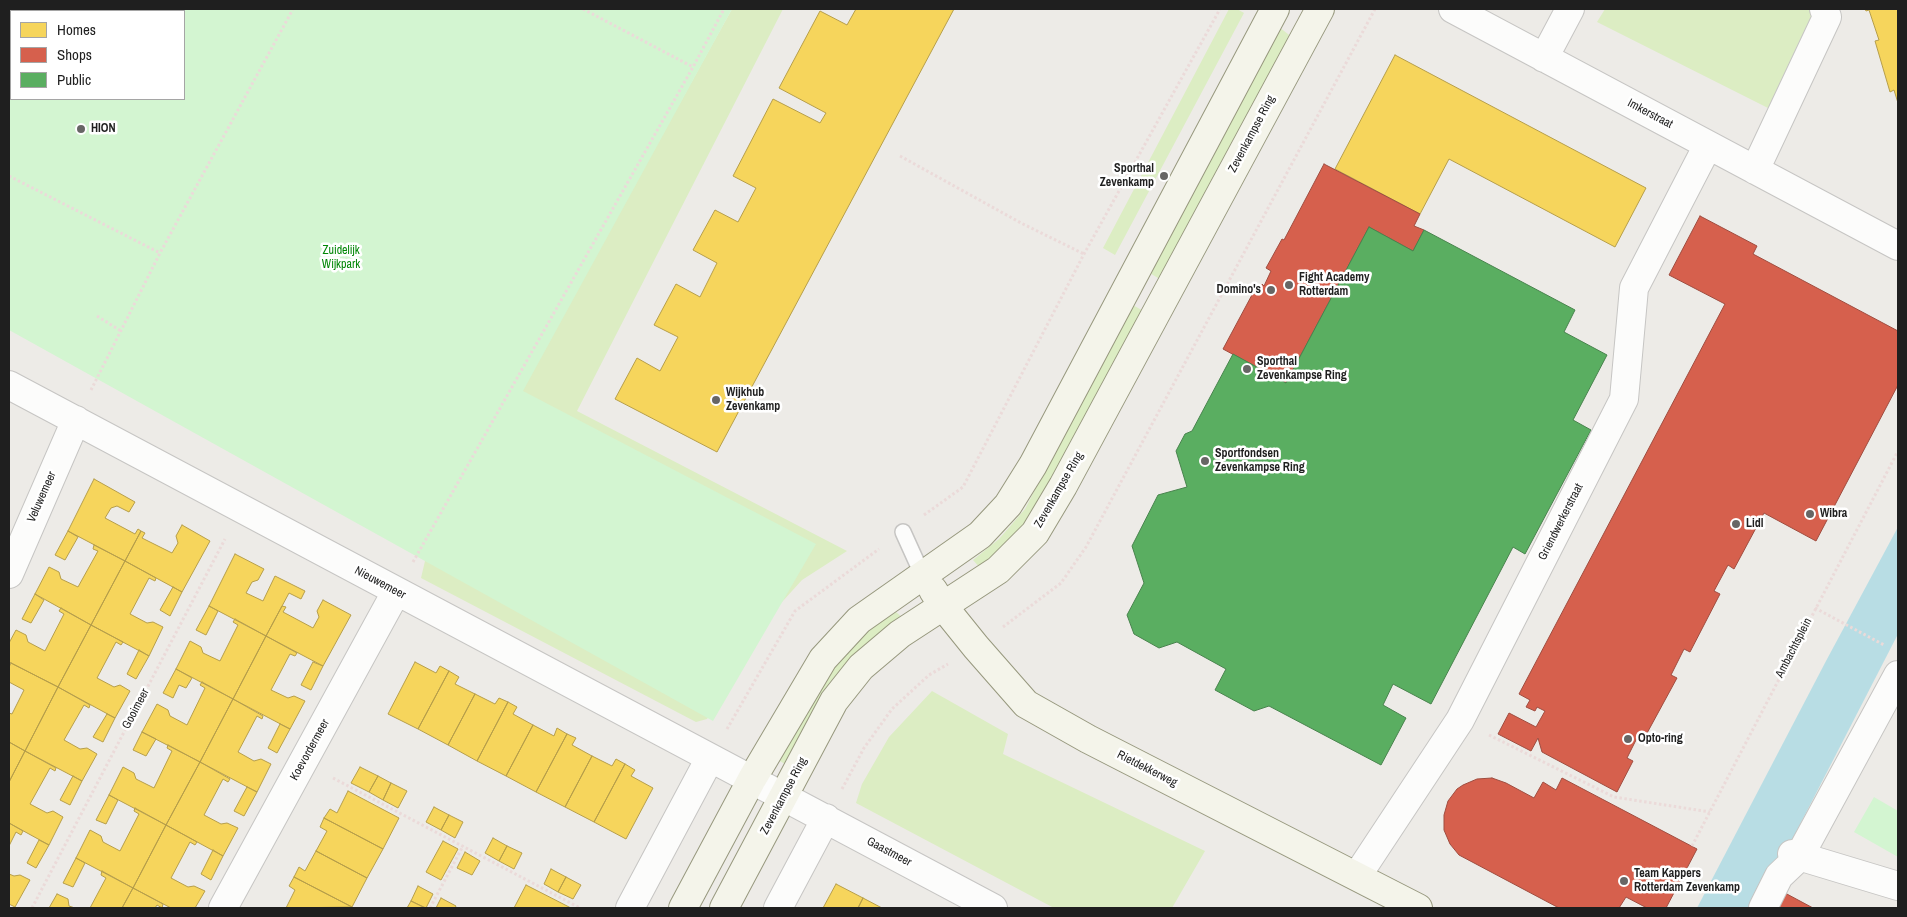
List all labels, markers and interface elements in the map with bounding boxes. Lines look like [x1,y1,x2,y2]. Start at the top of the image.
legend [10,10,185,100]
text: Homes [57,19,96,40]
text: Shops [57,44,92,65]
text: Public [57,69,91,90]
street label: Zevenkampse Ring [1226,93,1278,175]
street label: Imkerstraat [1625,96,1675,132]
place label: HION [91,122,116,136]
marker: HION [75,123,87,135]
place label: Sporthal Zevenkamp [1100,162,1154,190]
marker: Sporthal Zevenkamp [1158,170,1170,182]
park label: Zuidelijk Wijkpark [322,244,360,272]
place label: Fight Academy Rotterdam [1299,271,1370,299]
marker: Fight Academy Rotterdam [1283,279,1295,291]
place label: Domino's [1217,283,1261,297]
marker: Domino's [1265,284,1277,296]
place label: Sporthal Zevenkampse Ring [1257,355,1347,383]
marker: Sporthal Zevenkampse Ring [1241,363,1253,375]
place label: Wijkhub Zevenkamp [726,386,780,414]
marker: Wijkhub Zevenkamp [710,394,722,406]
place label: Sportfondsen Zevenkampse Ring [1215,447,1305,475]
street label: Zevenkampse Ring [1031,449,1087,531]
marker: Sportfondsen Zevenkampse Ring [1199,455,1211,467]
street label: Veluwemeer [24,469,60,525]
street label: Griendwerkerstraat [1535,481,1587,563]
place label: Wibra [1820,507,1847,521]
marker: Wibra [1804,508,1816,520]
place label: Lidl [1746,517,1763,531]
marker: Lidl [1730,518,1742,530]
street label: Nieuwemeer [352,564,408,602]
street label: Ambachtsplein [1773,616,1815,680]
street label: Gooimeer [119,686,153,732]
street label: Koevordermeer [287,717,333,783]
place label: Opto-ring [1638,732,1683,746]
marker: Opto-ring [1622,733,1634,745]
street label: Rietdekkerweg [1114,748,1180,790]
street label: Zevenkampse Ring [758,755,810,837]
street label: Gaastmeer [864,834,914,870]
place label: Team Kappers Rotterdam Zevenkamp [1634,867,1740,895]
marker: Team Kappers Rotterdam Zevenkamp [1618,875,1630,887]

